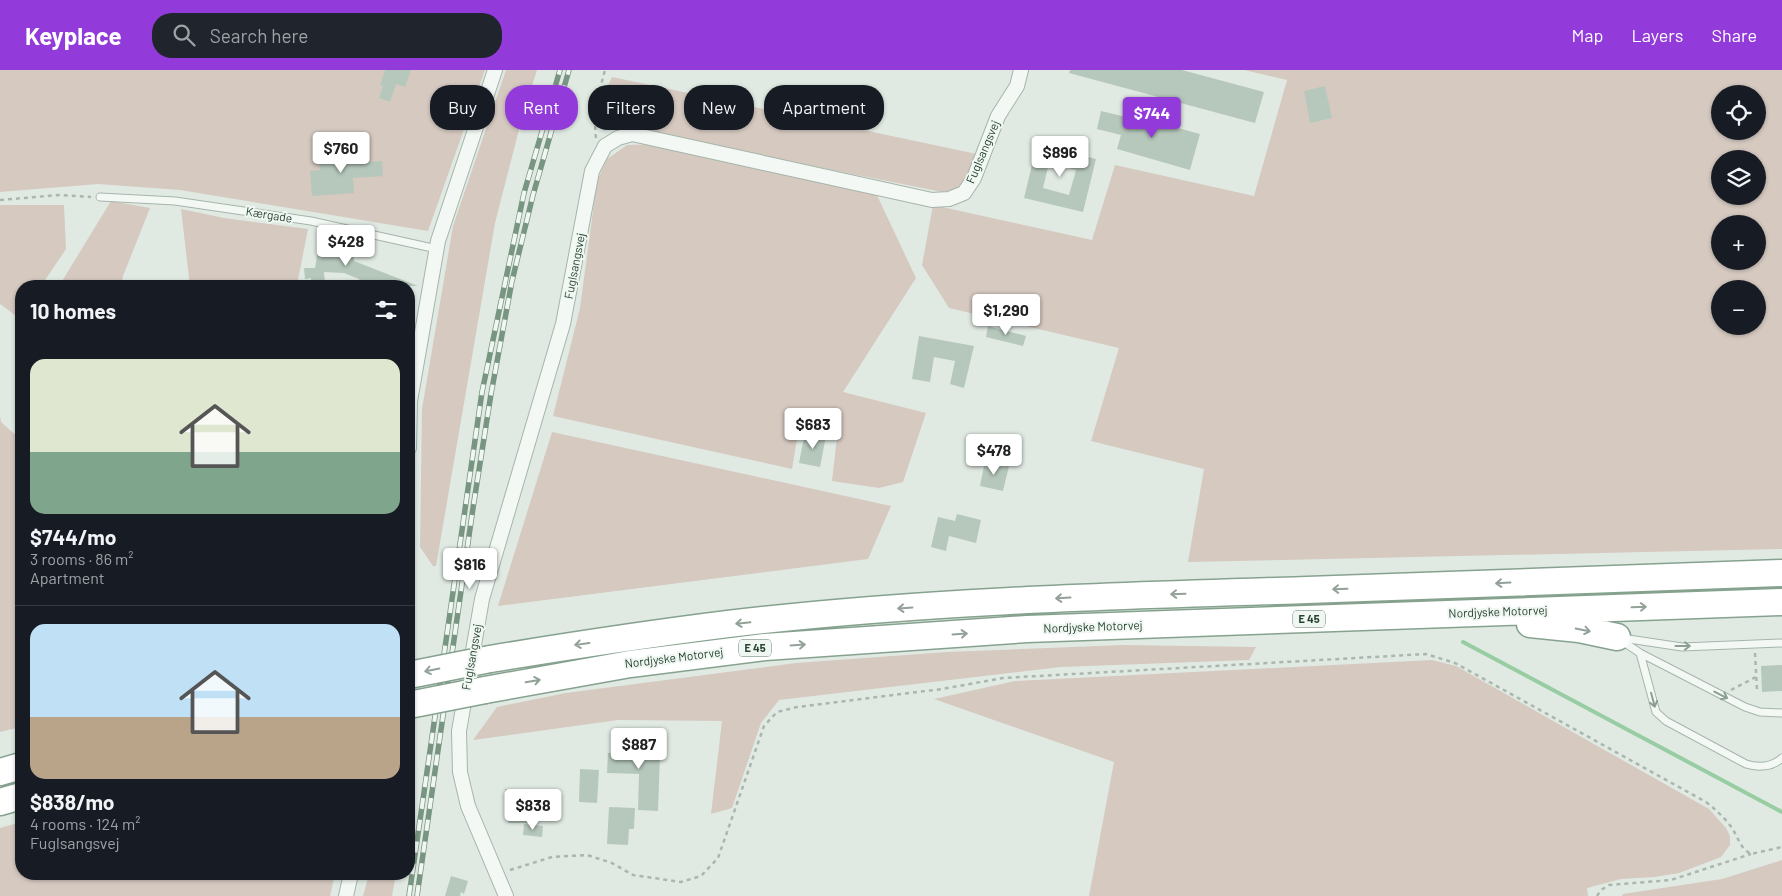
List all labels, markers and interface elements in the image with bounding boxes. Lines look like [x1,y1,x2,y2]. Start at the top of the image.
search box [152,13,502,58]
text: Keyplace [25,21,122,50]
icon: search [170,21,198,49]
text: Search here [210,24,308,47]
text: Map [1571,24,1603,46]
text: Layers [1631,24,1684,46]
text: Share [1712,24,1757,46]
chip: Buy [430,85,495,130]
chip: Rent [505,85,578,130]
chip: Filters [588,85,674,130]
chip: New [684,85,754,130]
chip: Apartment [764,85,884,130]
map controls [1711,85,1766,335]
button: locate [1711,85,1766,140]
pin: $744 [1122,97,1182,139]
text: $744 [1134,103,1170,122]
street label: Fuglsangsvej [963,118,1002,185]
pin: $760 [311,132,371,174]
pin: $896 [1030,136,1090,178]
text: $760 [324,138,358,157]
text: $896 [1043,142,1077,161]
button: layers [1711,150,1766,205]
street label: Kærgade [245,203,293,225]
button: + [1711,215,1766,270]
pin: $428 [316,224,376,267]
text: $428 [328,231,364,250]
street label: Fuglsangsvej [561,231,587,300]
button: − [1711,280,1766,335]
pin: $1,290 [965,294,1047,336]
icon: filters [372,296,400,324]
text: 10 homes [30,298,116,323]
text: $1,290 [983,300,1029,319]
icon: home [170,391,260,481]
pin: $683 [783,408,843,450]
text: $683 [795,414,831,433]
pin: $478 [964,434,1024,476]
text: $478 [977,440,1011,459]
text: $744/mo [30,524,116,549]
pin: $816 [440,548,500,590]
text: 3 rooms · 86 m² [30,549,134,568]
text: $816 [454,554,486,573]
text: Apartment [30,568,105,587]
one-way arrow [1495,578,1511,587]
one-way arrow [1333,584,1349,593]
one-way arrow [1170,589,1186,598]
one-way arrow [1056,594,1072,603]
street label: Nordjyske Motorvej [1448,602,1548,620]
one-way arrow [1631,602,1647,611]
one-way arrow [897,603,913,613]
road number: E 45 [1293,610,1325,628]
street label: Nordjyske Motorvej [1043,617,1143,635]
one-way arrow [736,618,752,627]
street label: Fuglsangsvej [458,622,484,691]
one-way arrow [1574,626,1590,636]
one-way arrow [952,629,968,638]
one-way arrow [575,640,591,650]
road number: E 45 [739,640,771,656]
one-way arrow [789,640,805,649]
one-way arrow [1674,641,1690,651]
street label: Nordjyske Motorvej [624,644,724,670]
icon: home [170,657,260,747]
one-way arrow [424,666,440,676]
one-way arrow [525,676,541,686]
one-way arrow [1713,690,1728,700]
one-way arrow [1649,692,1659,708]
pin: $887 [609,728,669,770]
text: $887 [622,734,656,753]
pin: $838 [503,788,563,831]
text: $838/mo [30,789,115,814]
text: $838 [515,795,551,814]
text: 4 rooms · 124 m² [30,814,141,833]
text: Fuglsangsvej [30,833,120,852]

